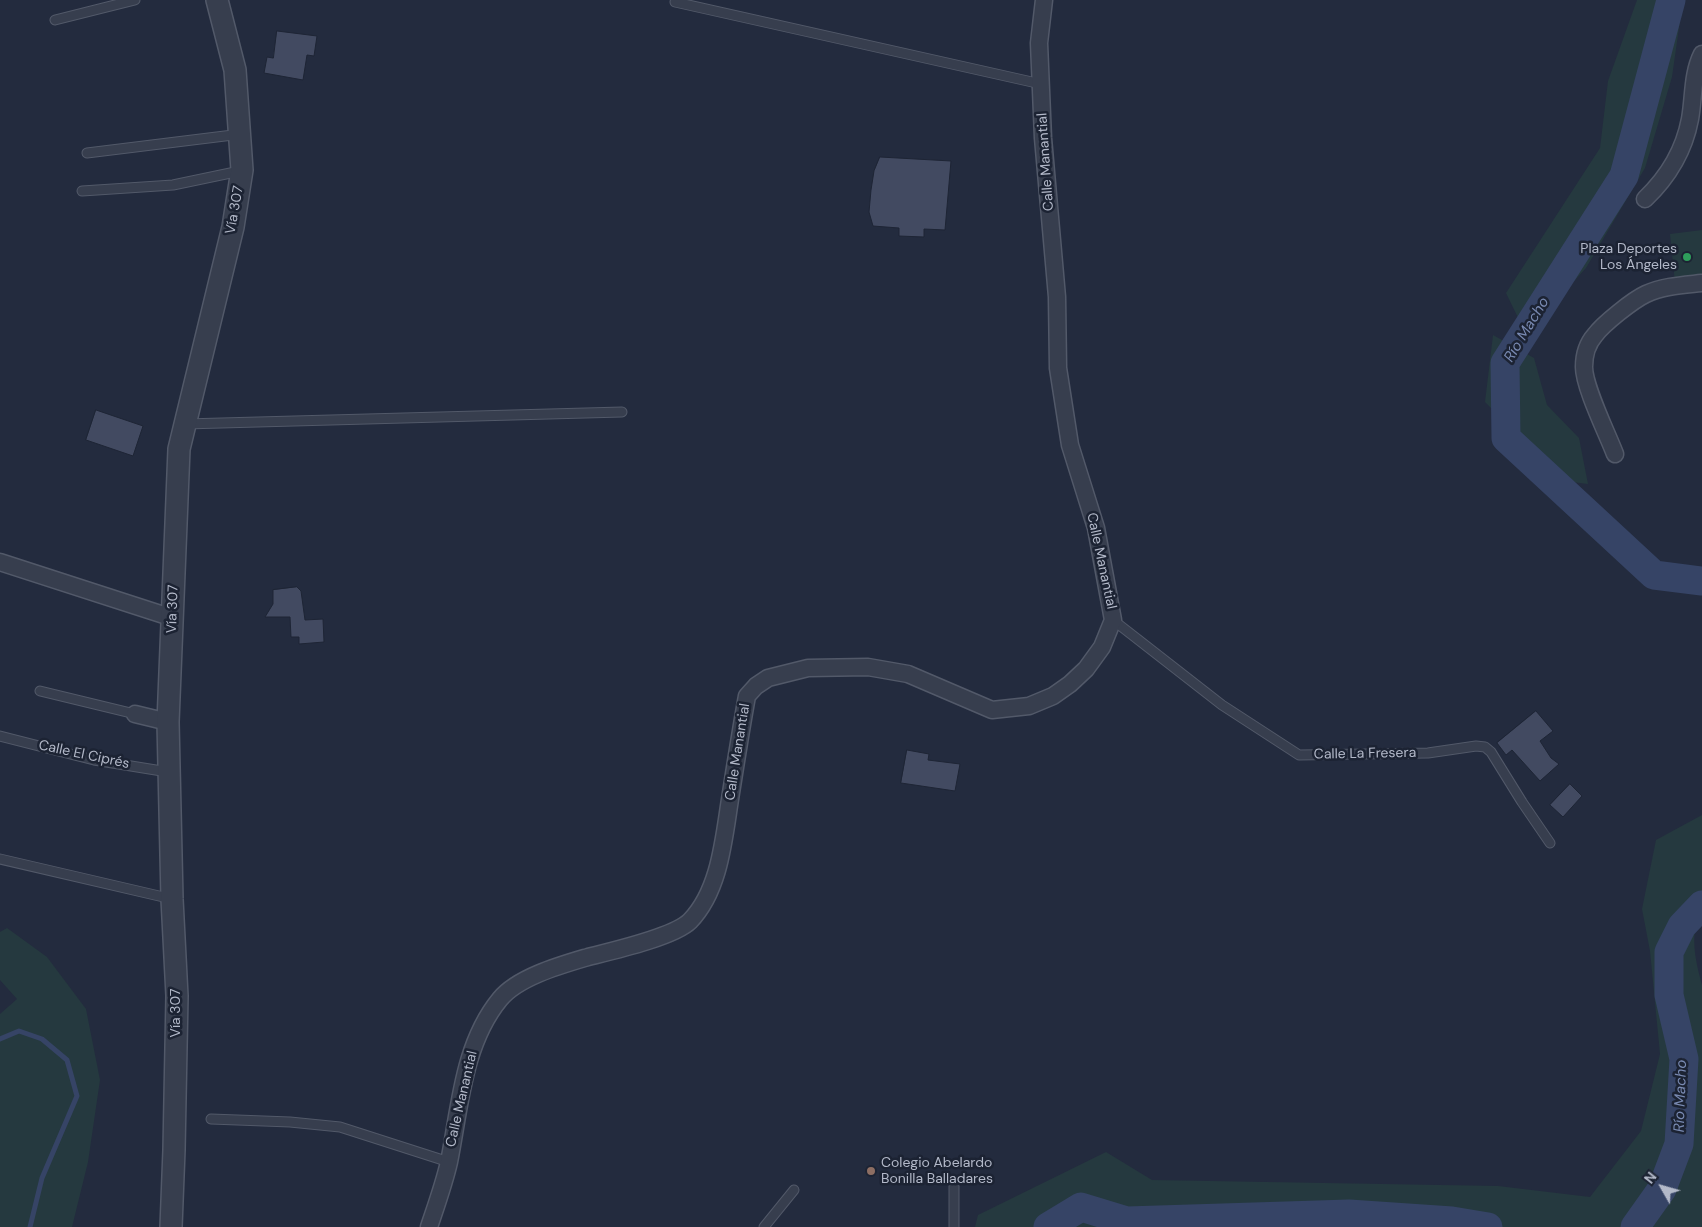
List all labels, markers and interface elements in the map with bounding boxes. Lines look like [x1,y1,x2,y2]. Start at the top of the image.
street label: Calle Manantial [1034,112,1058,212]
street label: Vía 307 [222,184,248,236]
place label: Plaza Deportes Los Ángeles [1580,241,1677,274]
marker: Plaza Deportes Los Ángeles [1681,251,1693,263]
water label: Río Macho [1501,294,1553,366]
street label: Calle Manantial [1083,511,1119,611]
street label: Vía 307 [164,584,182,634]
street label: Calle Manantial [722,702,754,802]
street label: Calle El Ciprés [37,737,131,773]
street label: Calle La Fresera [1314,745,1416,763]
street label: Vía 307 [168,989,184,1037]
street label: Calle Manantial [443,1049,481,1149]
water label: Río Macho [1671,1059,1691,1133]
place label: Colegio Abelardo Bonilla Balladares [881,1155,993,1188]
north arrow [1637,1162,1687,1212]
marker: Colegio Abelardo Bonilla Balladares [865,1165,877,1177]
text: N [1640,1168,1660,1187]

